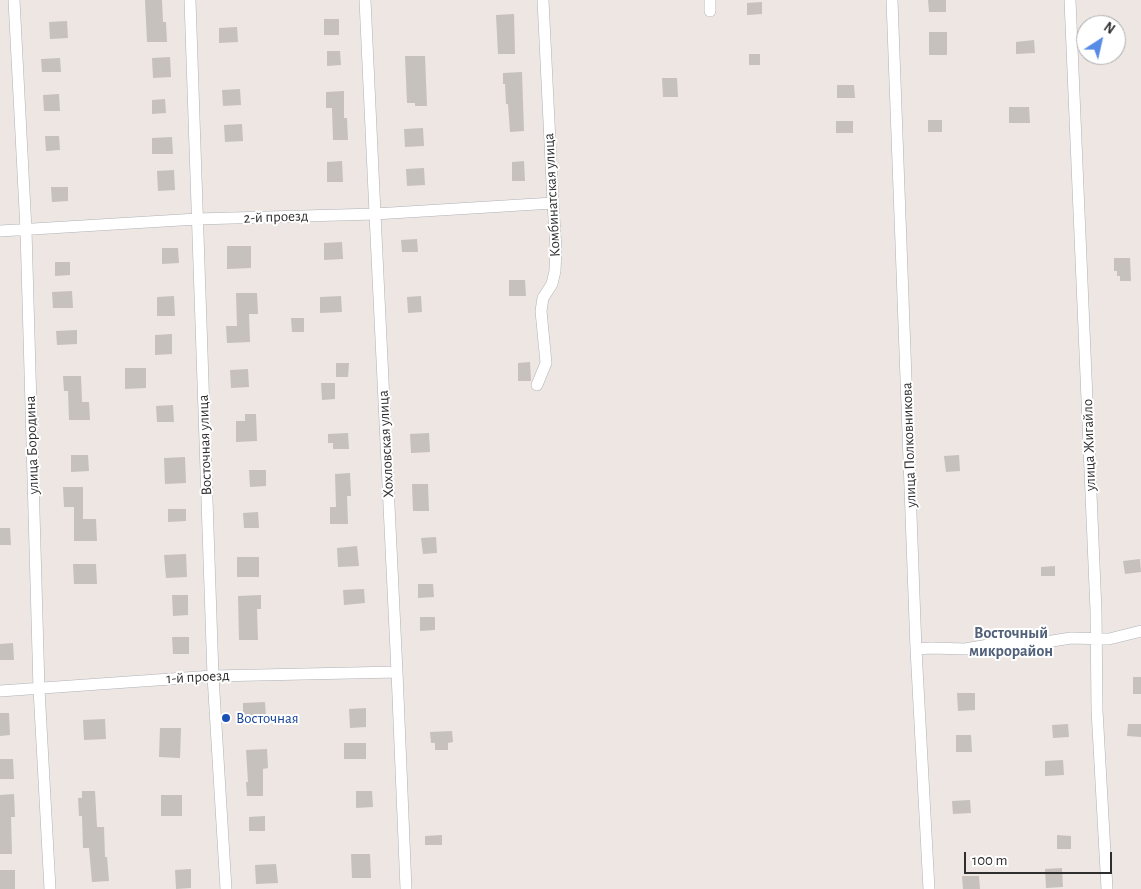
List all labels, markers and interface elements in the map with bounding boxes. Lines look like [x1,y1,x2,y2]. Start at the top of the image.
north arrow [1076,15,1126,65]
text: N [1101,20,1117,37]
street label: Комбинатская улица [540,133,564,257]
street label: 2-й проезд [243,207,309,227]
street label: улица Полковникова [898,382,920,508]
street label: Хохловская улица [374,390,398,498]
street label: Восточная улица [194,394,216,496]
street label: улица Бородина [21,395,43,495]
street label: улица Жигайло [1078,399,1100,491]
district label: Восточный микрорайон [969,623,1053,661]
street label: 1-й проезд [166,666,230,688]
place label: Восточная [236,709,299,727]
marker: Восточная [220,712,232,724]
scale bar [966,842,1114,874]
text: 100 m [972,853,1007,868]

